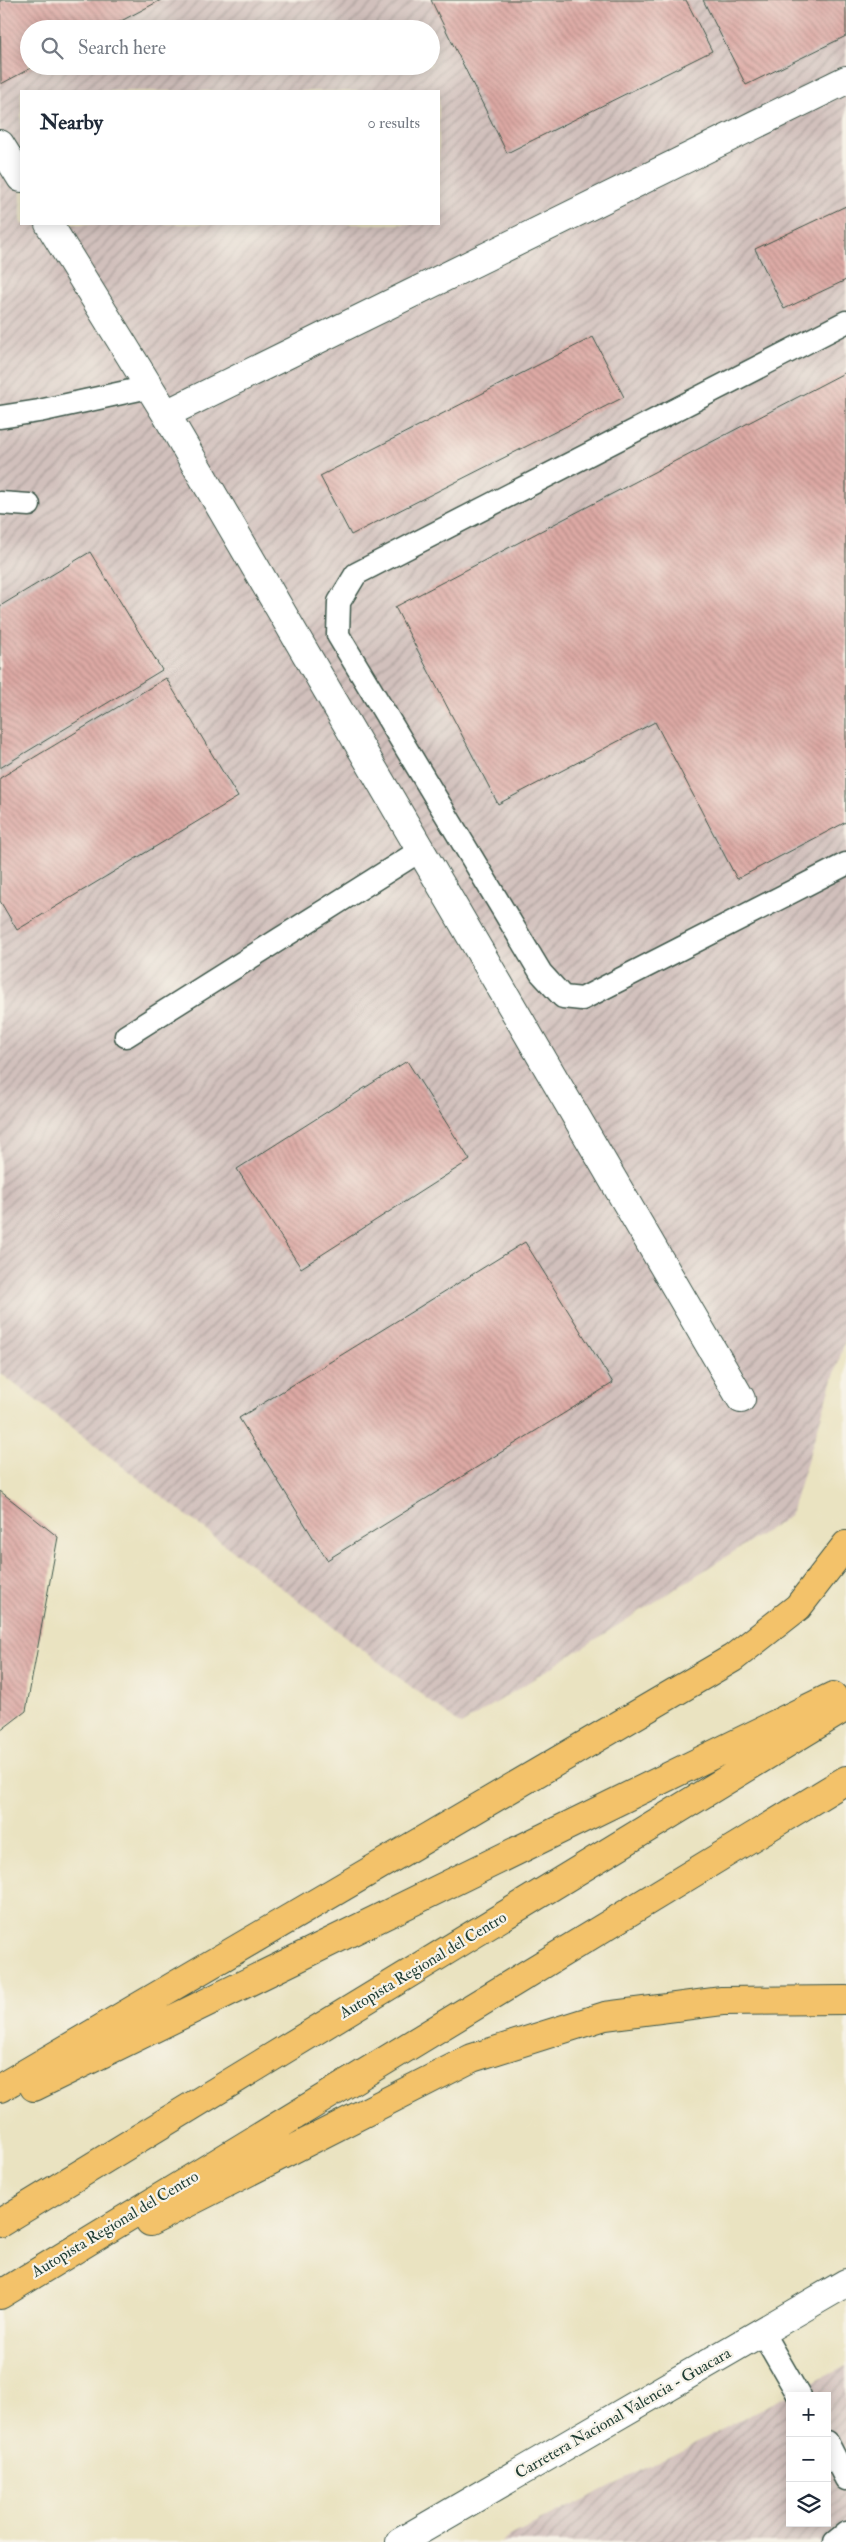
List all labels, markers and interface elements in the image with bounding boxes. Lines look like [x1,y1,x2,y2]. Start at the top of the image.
search box [20,20,440,75]
icon: search [38,34,66,62]
text: Search here [78,36,166,60]
text: Nearby [40,109,103,136]
text: 0 results [367,113,420,133]
street label: Autopista Regional del Centro [335,1907,511,2024]
street label: Autopista Regional del Centro [27,2166,203,2283]
street label: Carretera Nacional Valencia - Guacara [512,2343,735,2483]
map controls [786,2392,831,2527]
button: + [786,2392,831,2437]
button: − [786,2437,831,2482]
button: layers [786,2482,831,2527]

